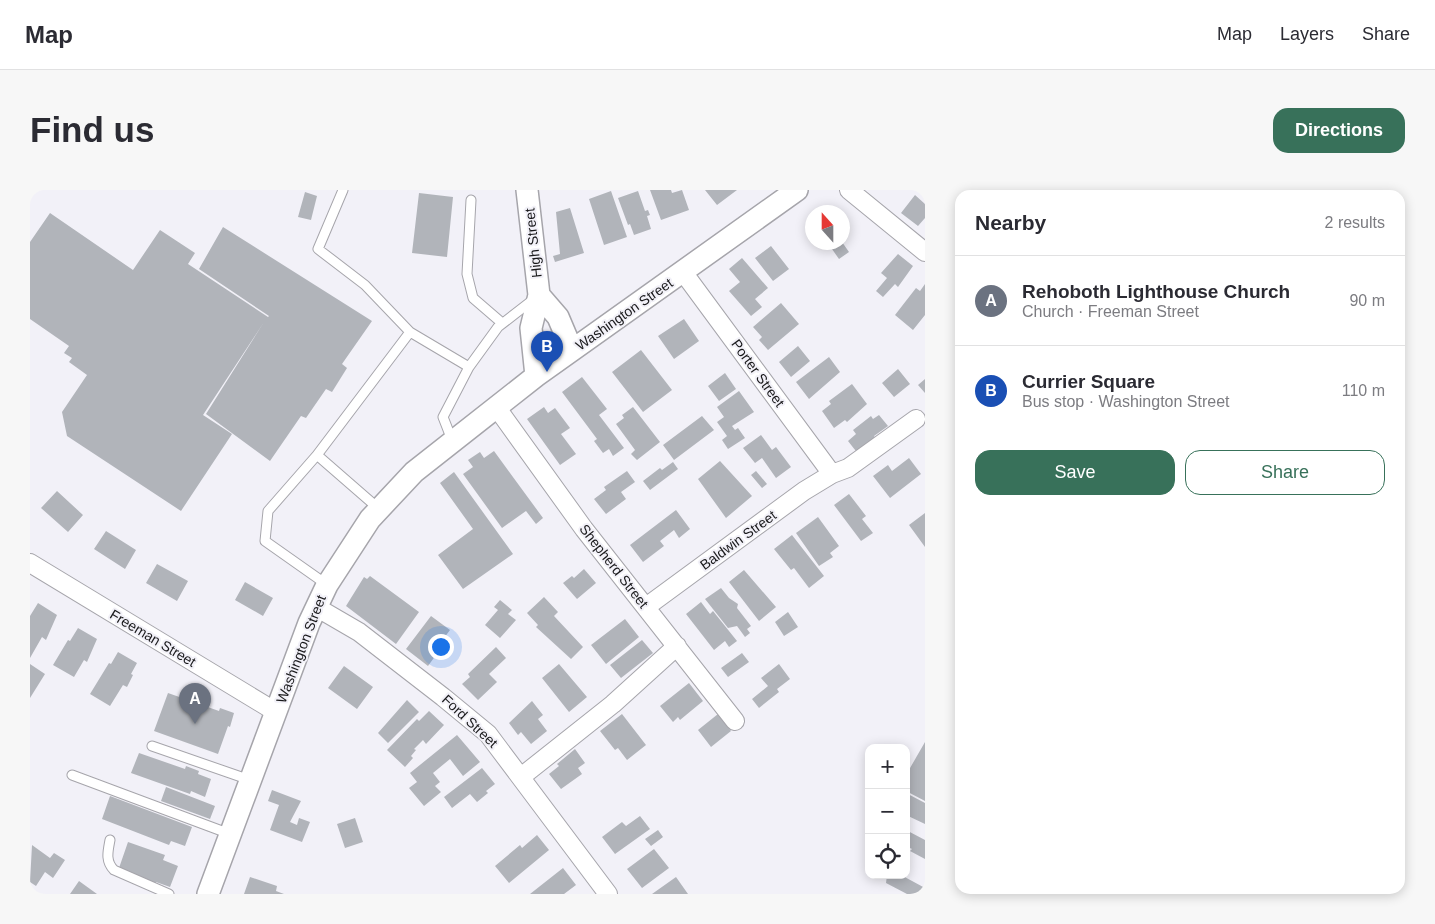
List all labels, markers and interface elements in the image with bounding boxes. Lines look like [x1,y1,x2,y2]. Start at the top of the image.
text: Map [25,21,73,48]
text: Map [1217,24,1252,44]
text: Layers [1280,24,1334,44]
text: Share [1362,24,1410,44]
button: Directions [1273,108,1405,153]
text: Find us [30,110,154,149]
north arrow [805,205,850,250]
street label: High Street [521,207,545,279]
text: Nearby [975,211,1046,234]
text: 2 results [1325,214,1385,231]
street label: Washington Street [572,275,676,353]
text: Rehoboth Lighthouse Church [1022,281,1290,302]
text: A [985,292,997,309]
text: 90 m [1349,292,1385,309]
text: Church · Freeman Street [1022,303,1199,320]
pin: B [531,331,563,372]
street label: Porter Street [728,336,788,410]
text: Currier Square [1022,371,1155,392]
text: B [985,382,997,399]
text: 110 m [1342,382,1385,399]
text: Bus stop · Washington Street [1022,393,1230,410]
button: Save [975,450,1175,495]
button: Share [1185,450,1385,495]
street label: Baldwin Street [697,507,779,573]
street label: Shepherd Street [576,521,652,611]
street label: Washington Street [273,593,329,705]
street label: Freeman Street [107,606,199,670]
your location [428,634,454,660]
pin: A [179,683,211,724]
street label: Ford Street [439,691,501,751]
map controls [865,744,910,879]
button: + [865,744,910,789]
button: − [865,789,910,834]
button: locate [865,834,910,879]

